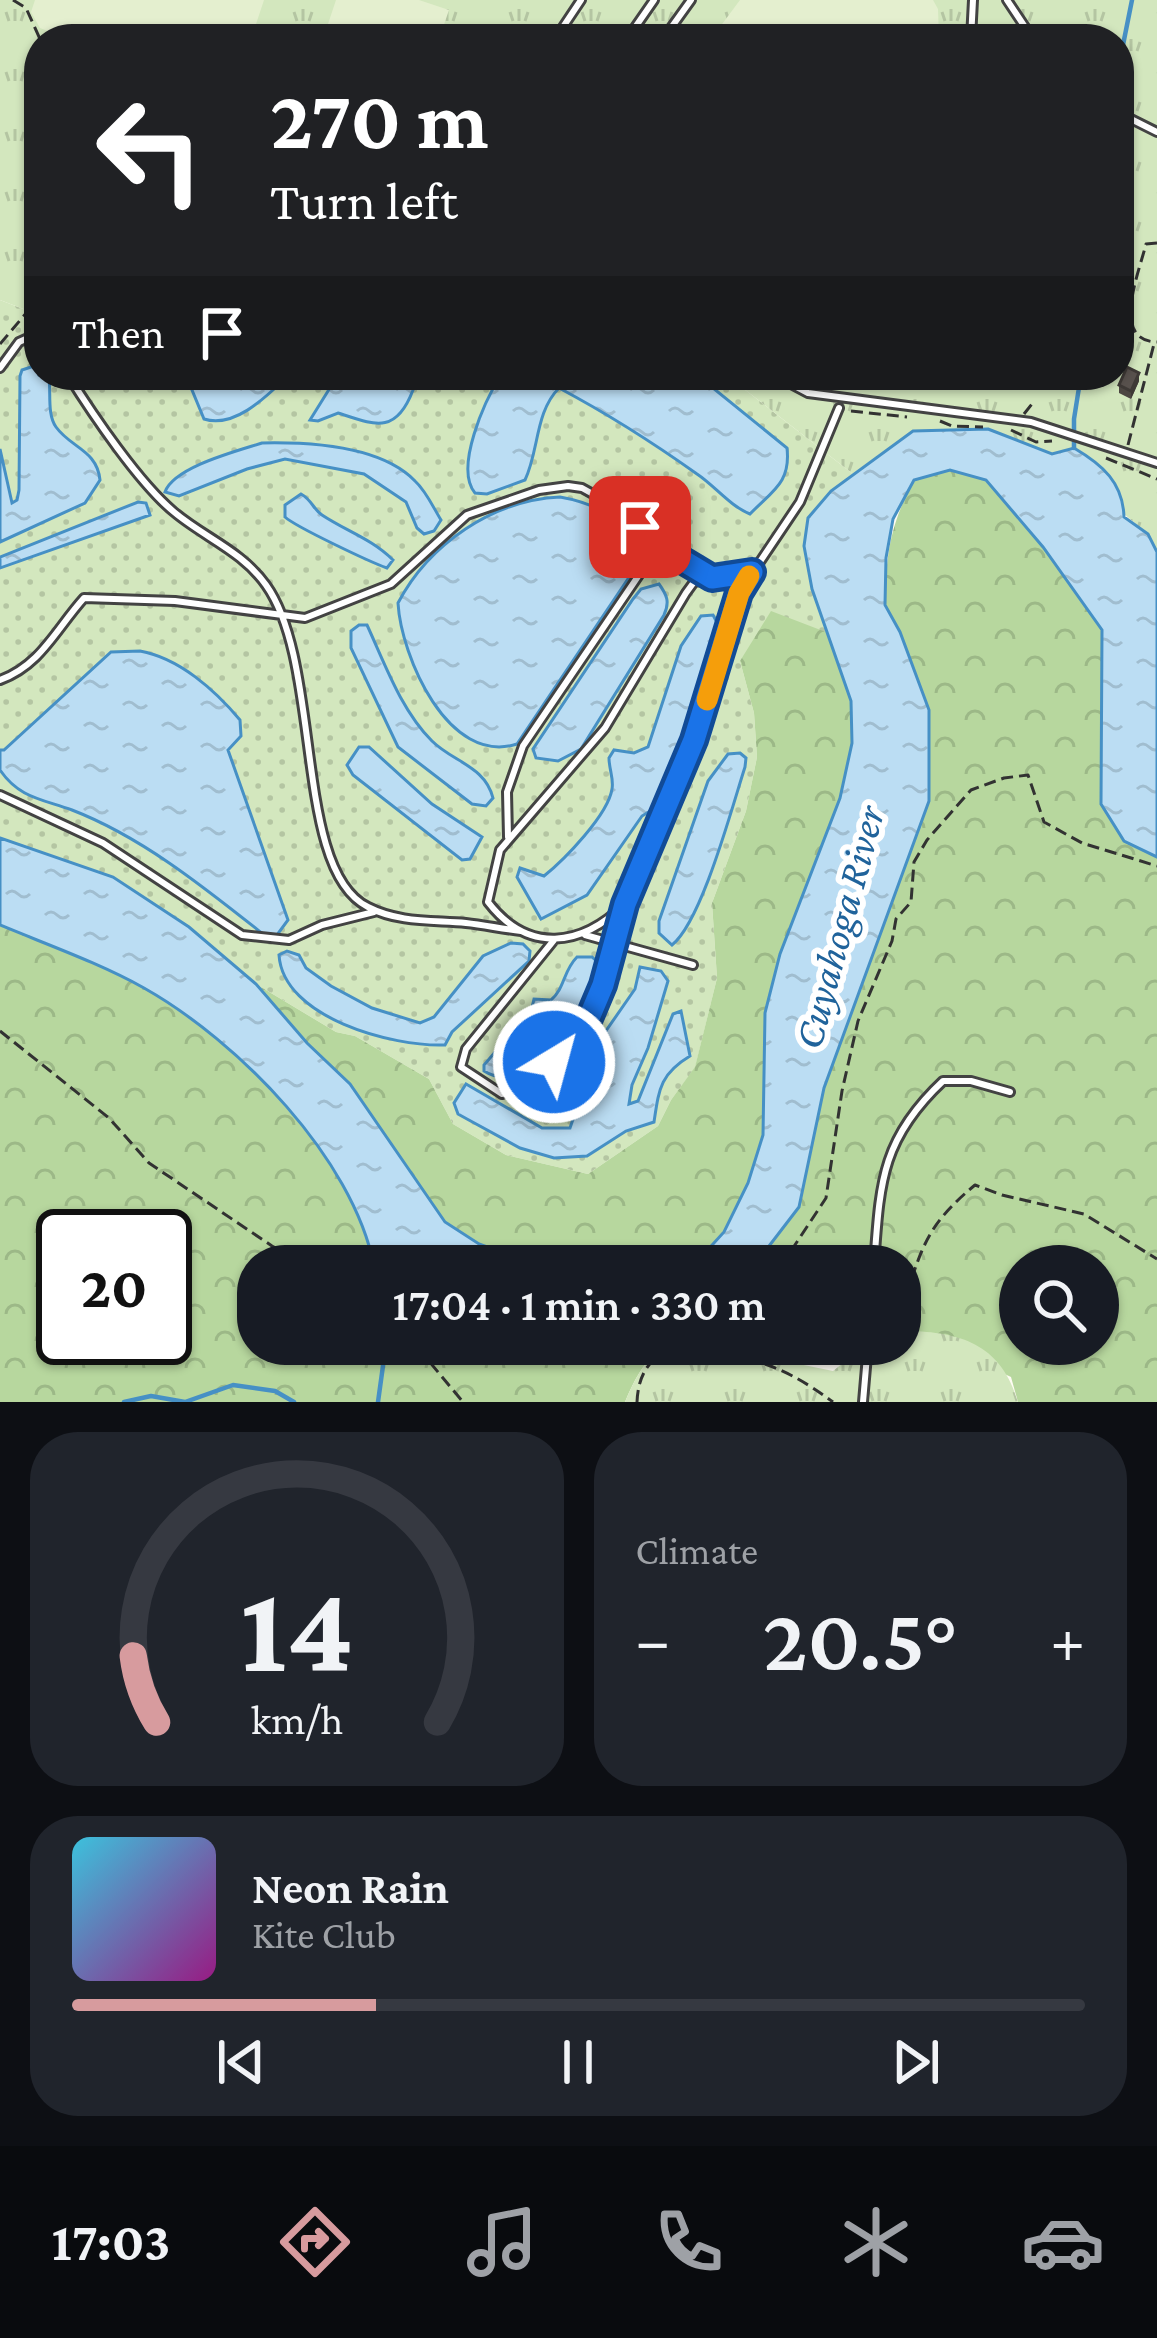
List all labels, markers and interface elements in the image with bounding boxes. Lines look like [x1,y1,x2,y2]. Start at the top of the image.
icon: left [72,72,228,228]
text: 270 m [270,73,489,166]
text: Turn left [270,171,458,231]
icon: arrive [189,300,255,366]
text: Then [72,308,165,358]
pin [589,476,691,578]
icon: arrive [607,494,673,560]
water label: Cuyahoga River [784,799,894,1054]
position arrow [491,999,617,1125]
speed limit sign: 20 [36,1209,192,1365]
map controls [999,1245,1119,1365]
button: search [999,1245,1119,1365]
text: 17:04 · 1 min · 330 m [392,1280,766,1330]
text: Climate [636,1529,758,1572]
text: 14 [240,1559,354,1698]
text: 20.5° [763,1589,958,1689]
text: − [636,1603,670,1676]
text: + [1050,1603,1085,1676]
text: km/h [251,1696,343,1743]
text: Neon Rain [252,1863,449,1913]
text: Kite Club [252,1913,396,1956]
icon: previous [208,2029,274,2095]
icon: pause [545,2029,611,2095]
icon: next [883,2029,949,2095]
icon: directions [273,2200,357,2284]
icon: music [460,2200,544,2284]
icon: phone [647,2200,731,2284]
icon: climate [834,2200,918,2284]
icon: car [1021,2200,1105,2284]
text: 17:03 [52,2212,170,2272]

